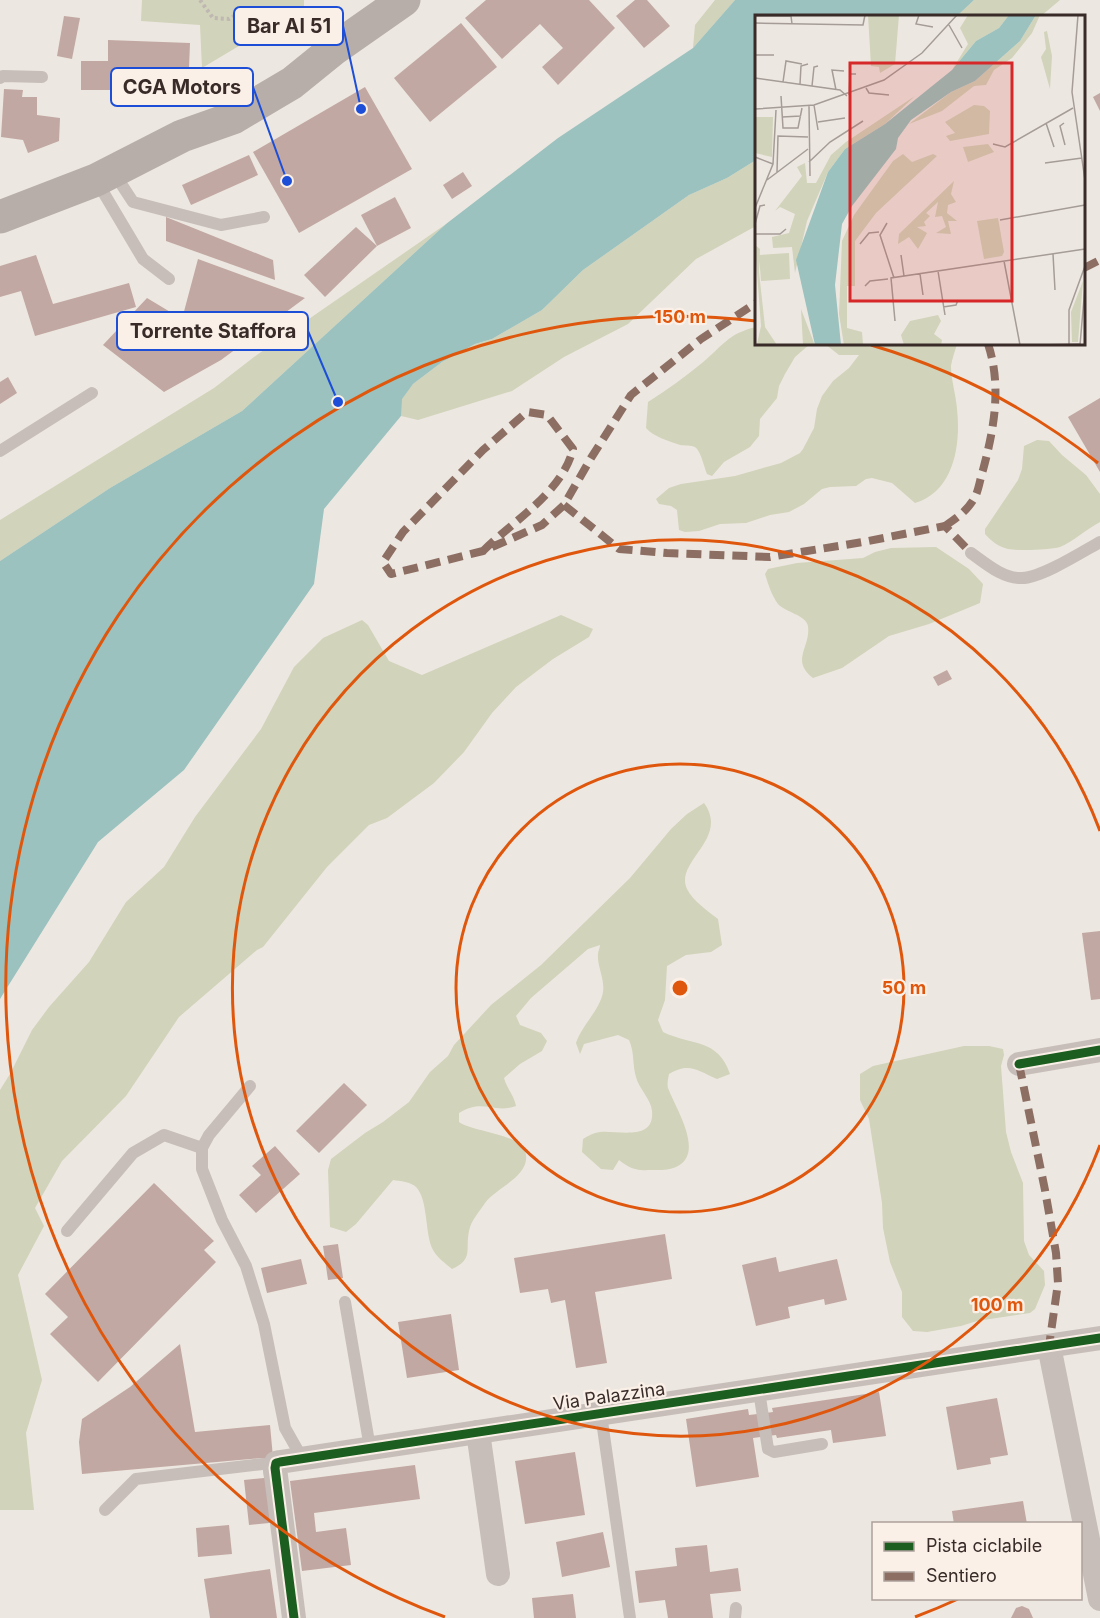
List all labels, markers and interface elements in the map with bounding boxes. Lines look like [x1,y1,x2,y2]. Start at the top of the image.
callout: Bar Al 51 [234,7,343,45]
text: Bar Al 51 [247,14,331,38]
inset map [755,15,1085,345]
callout: CGA Motors [111,68,253,106]
text: CGA Motors [123,75,241,99]
text: 150 m [654,306,706,327]
callout: Torrente Staffora [117,312,308,350]
text: Torrente Staffora [130,319,296,343]
text: 50 m [882,977,926,998]
centre of rings [670,978,690,998]
text: 100 m [971,1294,1023,1315]
street label: Via Palazzina [552,1378,666,1414]
legend [872,1522,1082,1600]
text: Pista ciclabile [926,1535,1042,1556]
text: Sentiero [926,1565,997,1586]

